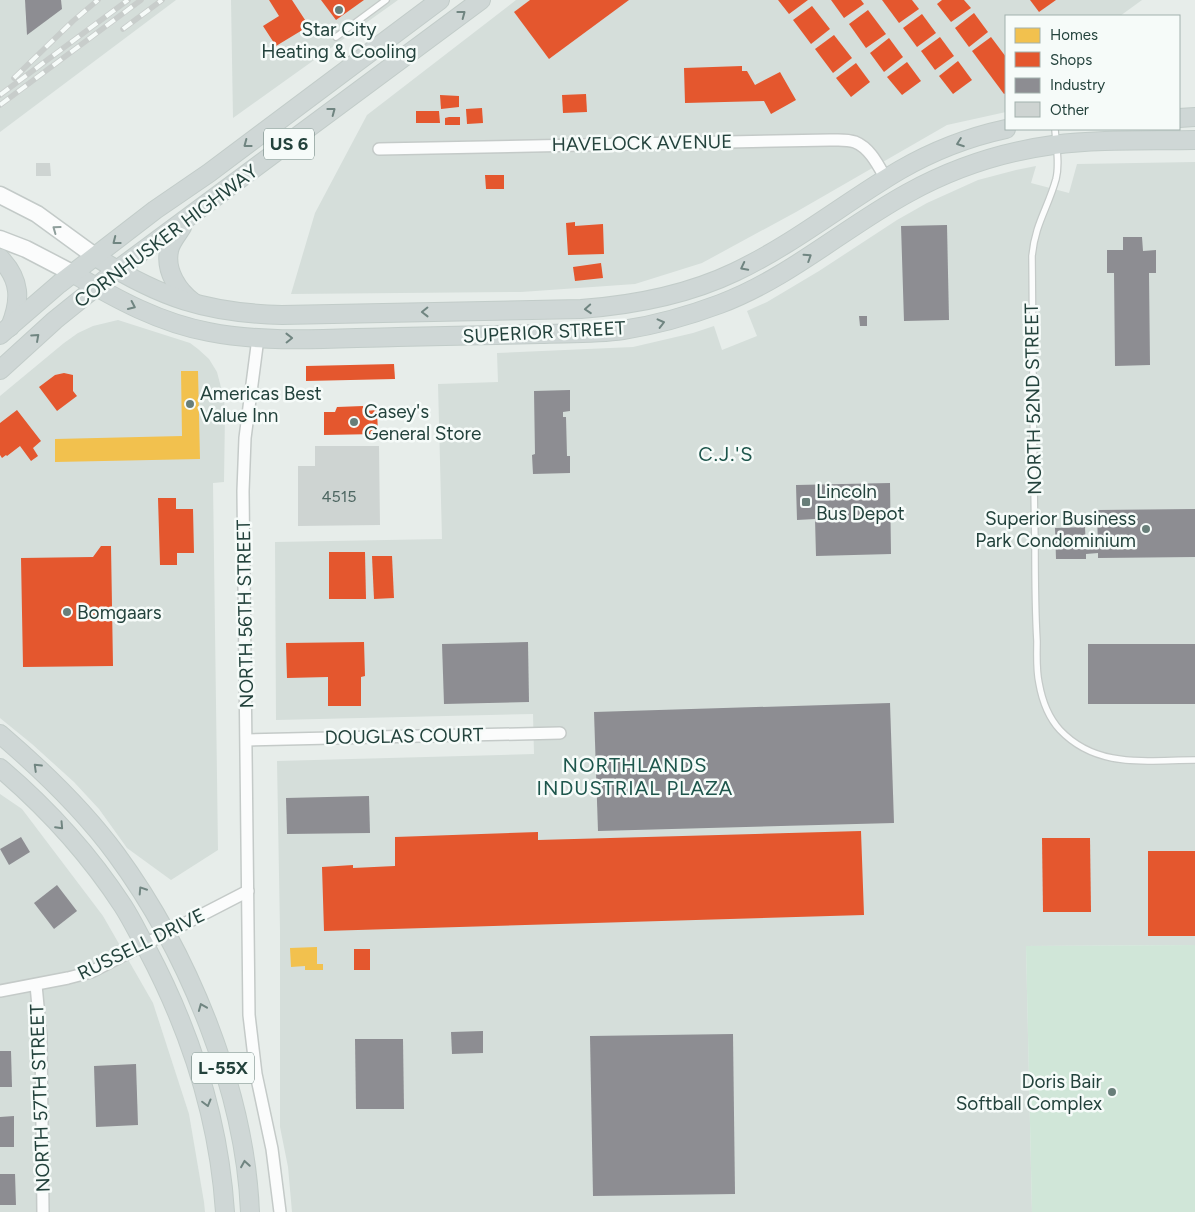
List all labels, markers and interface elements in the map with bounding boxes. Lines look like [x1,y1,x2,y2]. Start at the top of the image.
marker: Star City Heating & Cooling [333,4,345,16]
one-way arrow [456,11,466,20]
legend [1005,15,1180,130]
place label: Star City Heating & Cooling [261,18,417,63]
text: Homes [1050,26,1098,44]
text: Shops [1050,51,1092,69]
text: Industry [1050,76,1105,94]
text: Other [1050,101,1089,119]
one-way arrow [326,109,335,117]
road number: US 6 [264,128,314,160]
street label: HAVELOCK AVENUE [551,130,733,156]
one-way arrow [956,137,964,147]
one-way arrow [244,139,253,147]
street label: CORNHUSKER HIGHWAY [70,159,263,313]
one-way arrow [52,226,62,235]
one-way arrow [113,235,122,243]
one-way arrow [803,254,812,263]
one-way arrow [740,261,749,271]
one-way arrow [127,300,136,310]
street label: NORTH 52ND STREET [1020,302,1046,495]
one-way arrow [583,303,591,314]
one-way arrow [421,307,428,317]
street label: SUPERIOR STREET [462,316,626,348]
one-way arrow [656,318,664,328]
one-way arrow [285,333,293,344]
one-way arrow [31,334,40,343]
place label: Americas Best Value Inn [200,382,322,427]
marker: Americas Best Value Inn [184,398,196,410]
place label: Casey's General Store [364,400,481,445]
marker: Casey's General Store [348,416,360,428]
district label: C.J.'S [698,442,754,466]
place label: Lincoln Bus Depot [816,480,905,525]
house number: 4515 [322,487,356,506]
marker: Lincoln Bus Depot [800,496,812,508]
place label: Superior Business Park Condominium [975,507,1136,552]
street label: NORTH 56TH STREET [232,519,258,709]
marker: Superior Business Park Condominium [1140,523,1152,535]
place label: Bomgaars [77,601,162,624]
marker: Bomgaars [61,606,73,618]
street label: DOUGLAS COURT [324,723,484,749]
district label: NORTHLANDS INDUSTRIAL PLAZA [537,753,733,800]
one-way arrow [34,764,43,773]
one-way arrow [54,821,63,830]
one-way arrow [138,887,148,896]
street label: RUSSELL DRIVE [74,903,208,985]
street label: NORTH 57TH STREET [25,1003,55,1193]
one-way arrow [197,1004,207,1012]
road number: L-55X [192,1052,254,1084]
place label: Doris Bair Softball Complex [956,1070,1103,1115]
marker: Doris Bair Softball Complex [1106,1086,1118,1098]
one-way arrow [201,1099,212,1108]
one-way arrow [241,1159,251,1168]

